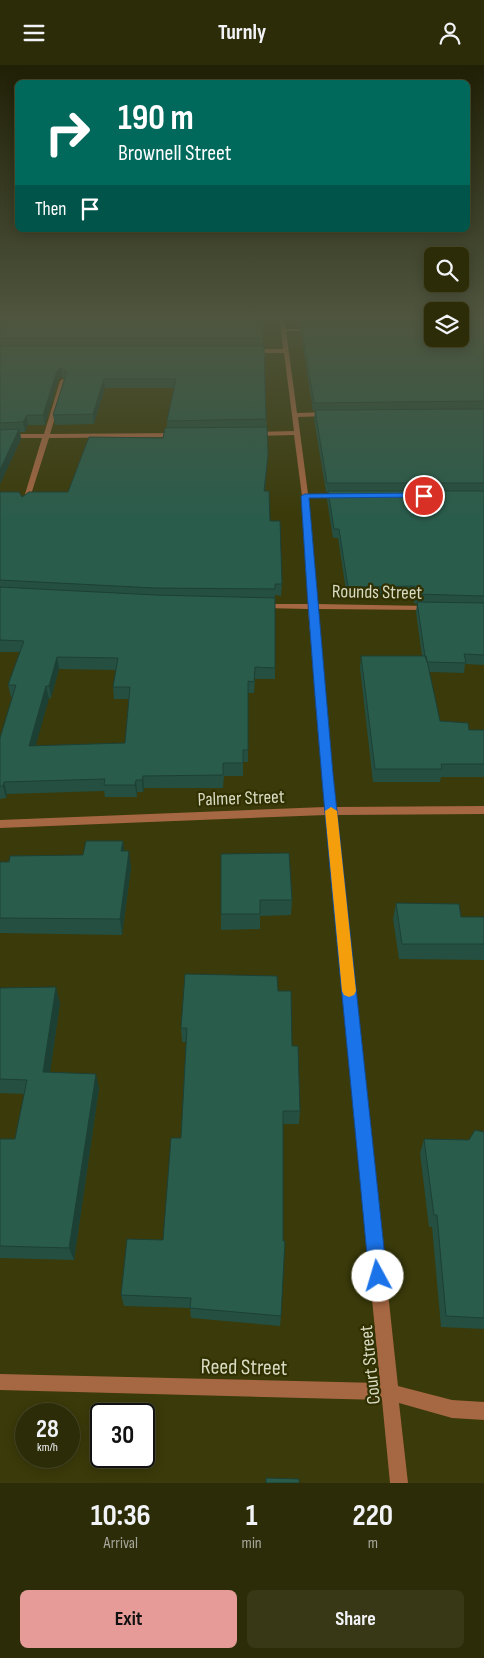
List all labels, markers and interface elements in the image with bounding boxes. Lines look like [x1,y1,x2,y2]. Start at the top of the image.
icon: menu [20,19,48,47]
text: Turnly [218,19,266,46]
icon: person [436,19,464,47]
text: 190 m [118,97,194,140]
icon: right [35,100,100,165]
text: Brownell Street [118,140,232,167]
icon: arrive [76,195,104,223]
text: Then [35,198,66,221]
map controls [424,247,469,347]
button: search [424,247,469,292]
button: layers [424,302,469,347]
pin [403,475,445,517]
icon: arrive [410,482,438,510]
street label: Rounds Street [332,580,423,605]
street label: Palmer Street [197,785,285,812]
position arrow [351,1249,403,1301]
street label: Court Street [355,1324,386,1406]
street label: Reed Street [200,1353,288,1382]
speed limit sign: 30 [90,1403,155,1468]
text: 28 [36,1414,59,1445]
text: km/h [37,1440,58,1455]
text: 10:36 [91,1498,151,1534]
text: 1 [246,1498,258,1534]
text: 220 [353,1498,393,1534]
text: Arrival [104,1534,138,1553]
text: min [242,1534,262,1553]
text: m [368,1534,378,1553]
button: Exit [20,1590,237,1648]
button: Share [247,1590,464,1648]

